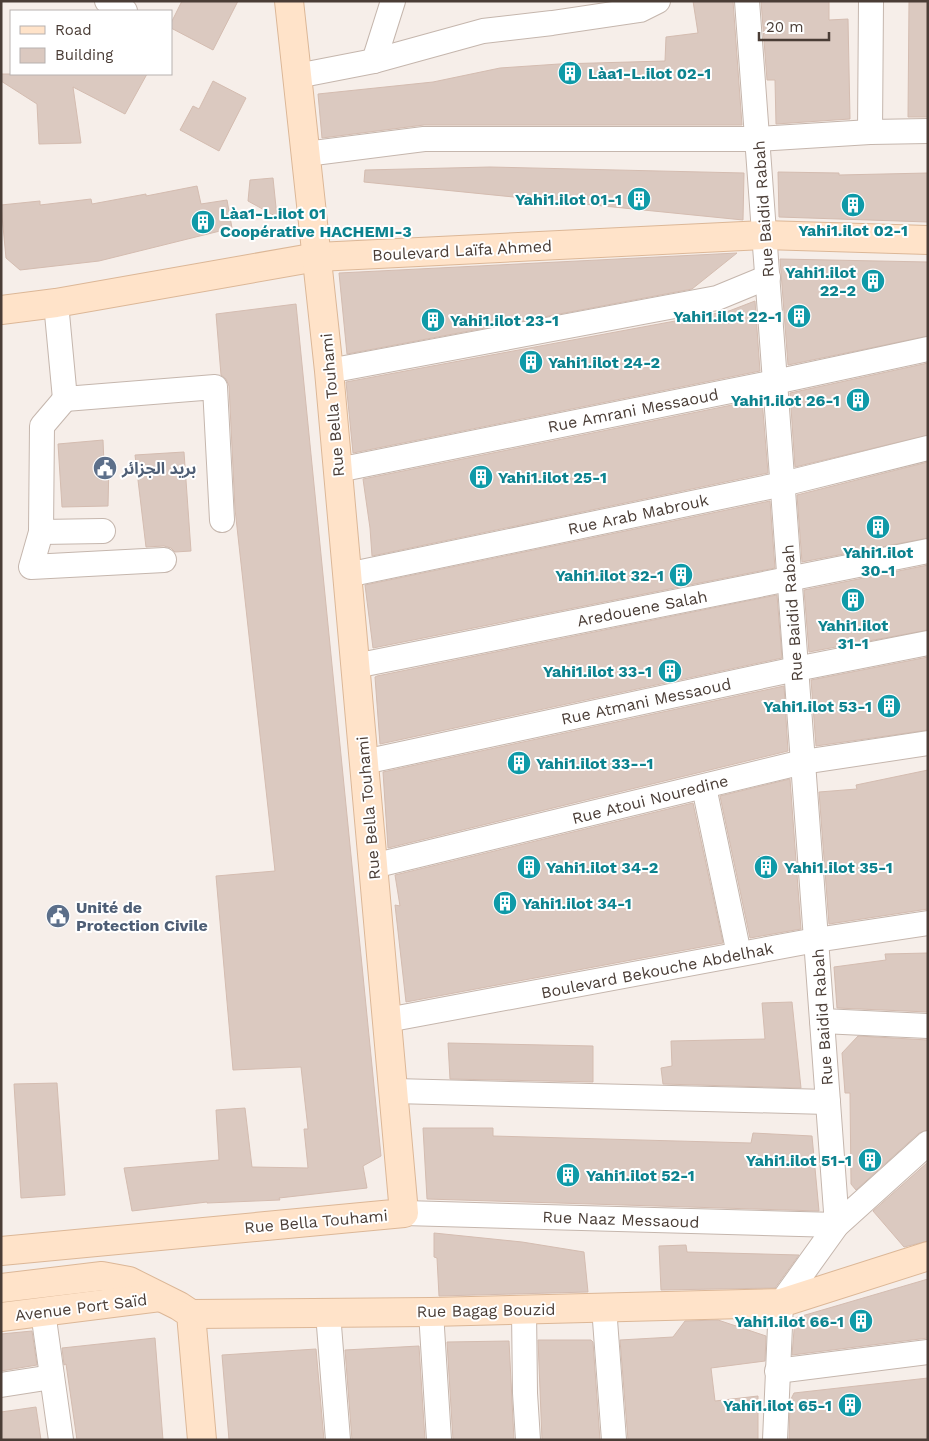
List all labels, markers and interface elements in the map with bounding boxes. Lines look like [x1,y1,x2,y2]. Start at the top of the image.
legend [10,10,172,75]
scale bar [759,10,829,42]
text: 20 m [766,18,804,36]
text: Road [55,21,92,39]
text: Building [55,46,113,64]
building icon: Làa1-L.ilot 02-1 [557,60,583,86]
place label: Làa1-L.ilot 02-1 [588,64,711,83]
street label: Rue Baidid Rabah [749,140,778,278]
building icon: Yahi1.ilot 01-1 [626,186,652,212]
place label: Yahi1.ilot 01-1 [515,190,622,209]
building icon: Yahi1.ilot 02-1 [840,192,866,218]
place label: Làa1-L.ilot 01 Coopérative HACHEMI-3 [220,204,412,241]
building icon: Làa1-L.ilot 01 Coopérative HACHEMI-3 [190,209,216,235]
place label: Yahi1.ilot 02-1 [798,221,908,240]
street label: Boulevard Laïfa Ahmed [372,236,552,265]
place label: Yahi1.ilot 22-2 [785,263,856,300]
building icon: Yahi1.ilot 22-2 [860,268,886,294]
building icon: Yahi1.ilot 22-1 [786,303,812,329]
building icon: Yahi1.ilot 23-1 [420,307,446,333]
place label: Yahi1.ilot 22-1 [673,307,782,326]
place label: Yahi1.ilot 23-1 [450,311,559,330]
street label: Rue Bella Touhami [317,332,348,478]
building icon: Yahi1.ilot 24-2 [518,349,544,375]
place label: Yahi1.ilot 24-2 [548,353,660,372]
street label: Rue Amrani Messaoud [546,385,720,436]
building icon: Yahi1.ilot 26-1 [845,387,871,413]
place label: Yahi1.ilot 26-1 [731,391,840,410]
public building icon: بريد الجزائر [92,455,118,481]
place label: بريد الجزائر [121,459,196,478]
building icon: Yahi1.ilot 25-1 [468,464,494,490]
place label: Yahi1.ilot 25-1 [498,468,607,487]
street label: Rue Arab Mabrouk [566,490,710,539]
building icon: Yahi1.ilot 30-1 [865,514,891,540]
place label: Yahi1.ilot 30-1 [843,543,913,580]
street label: Rue Baidid Rabah [778,544,807,682]
building icon: Yahi1.ilot 32-1 [668,562,694,588]
place label: Yahi1.ilot 32-1 [555,566,664,585]
street label: Aredouene Salah [575,587,709,630]
building icon: Yahi1.ilot 31-1 [840,587,866,613]
place label: Yahi1.ilot 31-1 [818,616,888,653]
building icon: Yahi1.ilot 33-1 [657,658,683,684]
place label: Yahi1.ilot 33-1 [543,662,652,681]
street label: Rue Atmani Messaoud [559,674,733,729]
building icon: Yahi1.ilot 53-1 [876,693,902,719]
place label: Yahi1.ilot 53-1 [763,697,872,716]
street label: Rue Bella Touhami [353,735,384,881]
building icon: Yahi1.ilot 33--1 [506,750,532,776]
place label: Yahi1.ilot 33--1 [536,754,653,773]
street label: Rue Atoui Nouredine [570,771,730,828]
building icon: Yahi1.ilot 34-2 [516,854,542,880]
building icon: Yahi1.ilot 35-1 [753,854,779,880]
place label: Yahi1.ilot 34-2 [546,858,658,877]
place label: Yahi1.ilot 35-1 [784,858,893,877]
building icon: Yahi1.ilot 34-1 [492,890,518,916]
place label: Yahi1.ilot 34-1 [522,894,632,913]
place label: Unité de Protection Civile [76,898,208,935]
public building icon: Unité de Protection Civile [45,903,71,929]
street label: Boulevard Bekouche Abdelhak [539,939,775,1002]
street label: Rue Baidid Rabah [808,948,837,1086]
building icon: Yahi1.ilot 51-1 [857,1147,883,1173]
place label: Yahi1.ilot 51-1 [746,1151,852,1170]
building icon: Yahi1.ilot 52-1 [555,1162,581,1188]
place label: Yahi1.ilot 52-1 [586,1166,695,1185]
street label: Rue Bella Touhami [243,1206,389,1237]
street label: Rue Naaz Messaoud [542,1207,700,1232]
street label: Avenue Port Saïd [14,1290,148,1325]
street label: Rue Bagag Bouzid [416,1300,556,1321]
building icon: Yahi1.ilot 66-1 [848,1308,874,1334]
place label: Yahi1.ilot 66-1 [734,1312,844,1331]
building icon: Yahi1.ilot 65-1 [837,1392,863,1418]
place label: Yahi1.ilot 65-1 [723,1396,832,1415]

